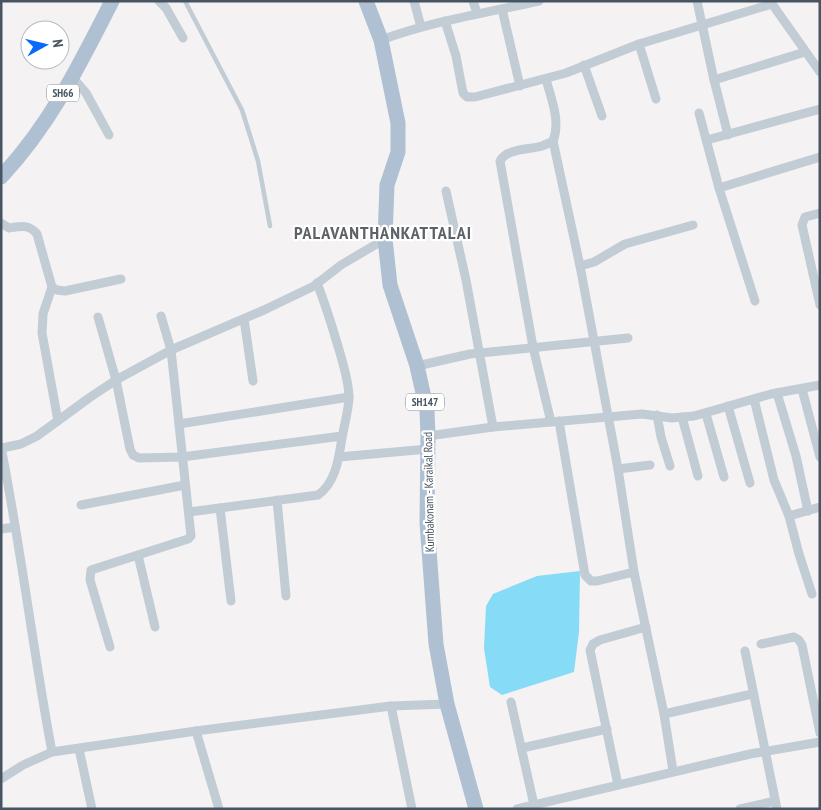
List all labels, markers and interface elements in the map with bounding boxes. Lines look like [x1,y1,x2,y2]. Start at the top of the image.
north arrow [20,20,70,70]
text: N [48,38,67,48]
road number: SH66 [47,85,79,102]
district label: PALAVANTHANKATTALAI [294,221,472,244]
road number: SH147 [406,394,444,411]
street label: Kumbakonam - Karaikal Road [420,432,437,552]

